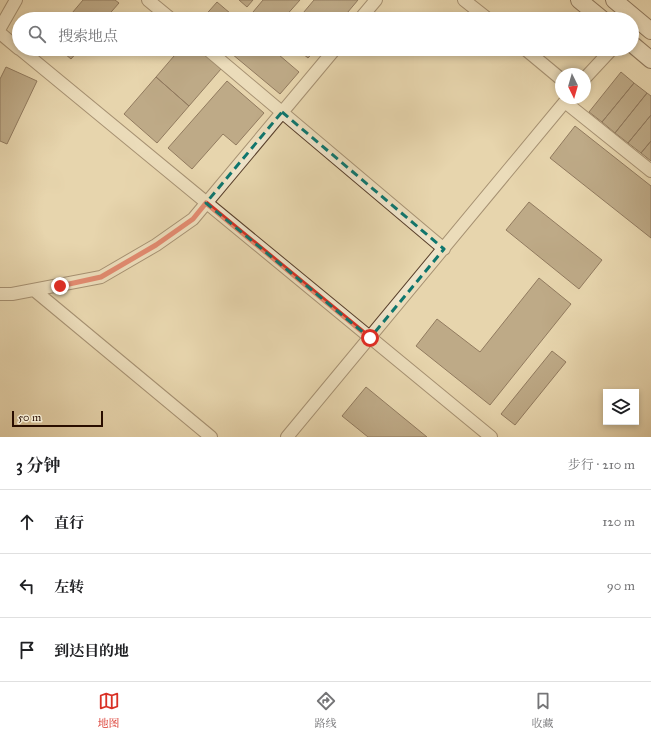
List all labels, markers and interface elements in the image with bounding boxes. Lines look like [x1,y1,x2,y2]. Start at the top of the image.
search box [12,12,639,56]
icon: search [26,23,48,45]
text: 搜索地点 [58,27,118,45]
north arrow [555,68,591,104]
route end [51,277,69,295]
route start [361,329,379,347]
map controls [603,389,639,425]
button: layers [603,389,639,425]
scale bar [12,409,103,428]
text: 50 m [18,411,41,424]
text: 3 分钟 [16,455,60,476]
text: 步行 · 210 m [568,457,635,473]
icon: ahead [16,511,38,533]
text: 直行 [54,514,84,532]
text: 120 m [602,514,635,530]
icon: left [16,575,38,597]
text: 左转 [54,578,84,596]
text: 90 m [607,578,635,594]
icon: arrive [16,639,38,661]
text: 到达目的地 [54,642,129,660]
tab: 地图 [98,690,120,730]
tab: 路线 [315,690,337,730]
tab: 收藏 [532,690,554,730]

